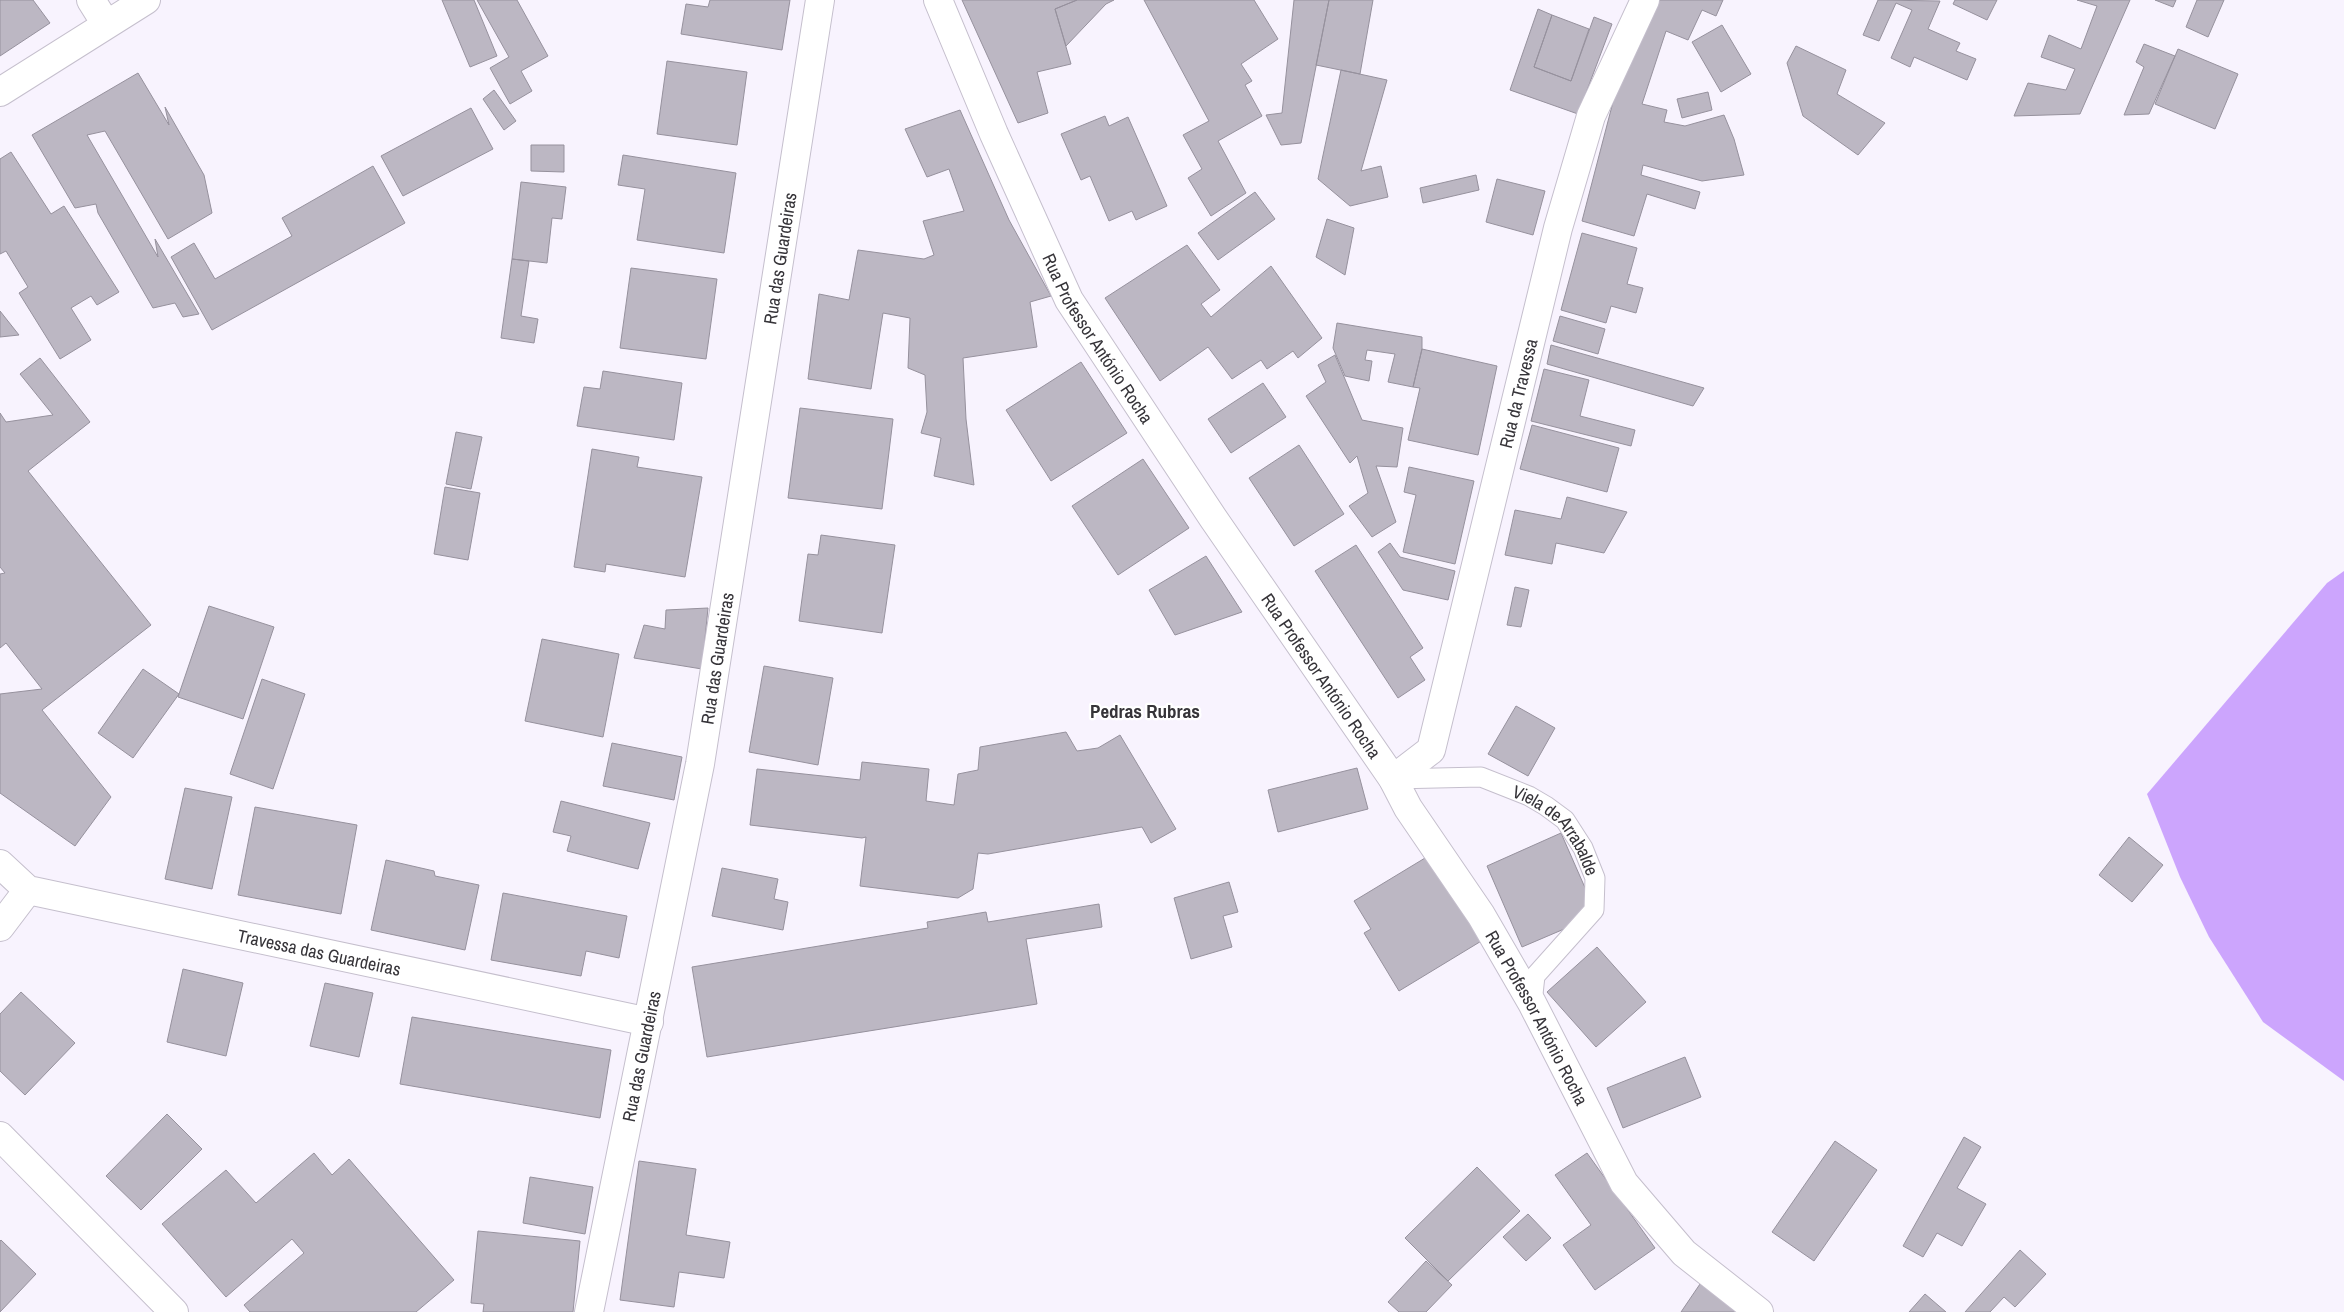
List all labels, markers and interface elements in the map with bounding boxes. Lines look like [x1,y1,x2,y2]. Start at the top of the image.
street label: Rua das Guardeiras [757,191,802,326]
street label: Rua Professor António Rocha [1037,249,1160,428]
street label: Rua da Travessa [1492,336,1543,450]
street label: Rua Professor António Rocha [1256,588,1387,763]
street label: Rua das Guardeiras [694,591,739,726]
district label: Pedras Rubras [1090,698,1200,724]
street label: Viela de Arrabalde [1509,778,1605,879]
street label: Travessa das Guardeiras [235,922,403,981]
street label: Rua Professor António Rocha [1480,925,1595,1109]
street label: Rua das Guardeiras [615,989,666,1124]

